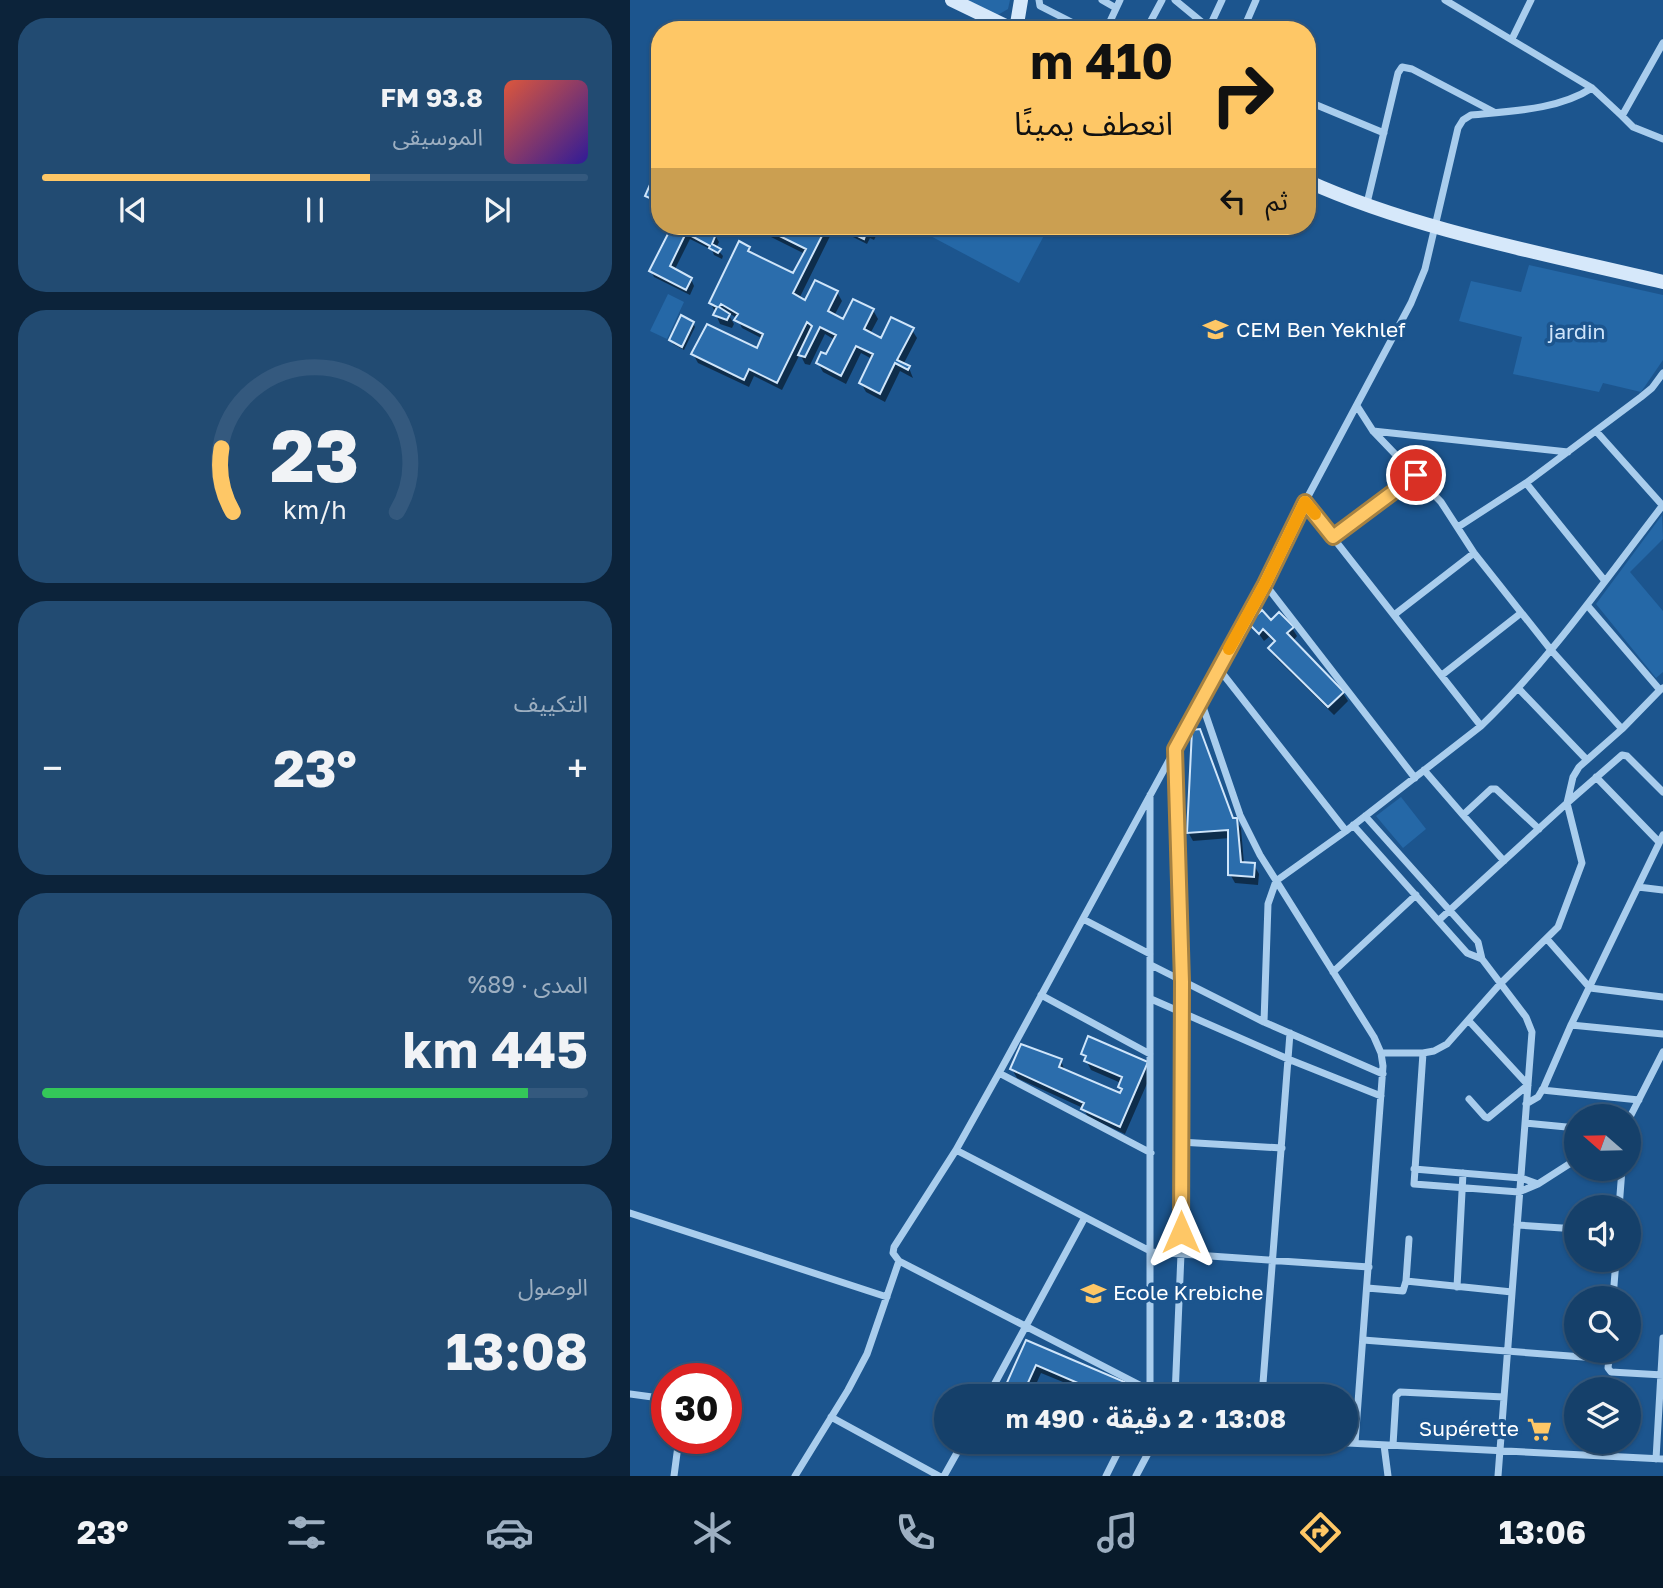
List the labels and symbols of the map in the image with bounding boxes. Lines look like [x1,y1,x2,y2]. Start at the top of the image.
school or university icon: CEM Ben Yekhlef [1202,316,1230,344]
place label: CEM Ben Yekhlef [1236,316,1406,342]
park label: jardin [1548,318,1605,344]
pin [1386,445,1446,505]
north arrow [1564,1104,1642,1181]
position arrow [1144,1195,1218,1269]
school or university icon: Ecole Krebiche [1079,1279,1107,1307]
place label: Ecole Krebiche [1113,1279,1263,1305]
speed limit sign: 30 [651,1363,742,1454]
place label: Supérette [1419,1415,1519,1441]
supermarket icon: Supérette [1525,1415,1553,1443]

